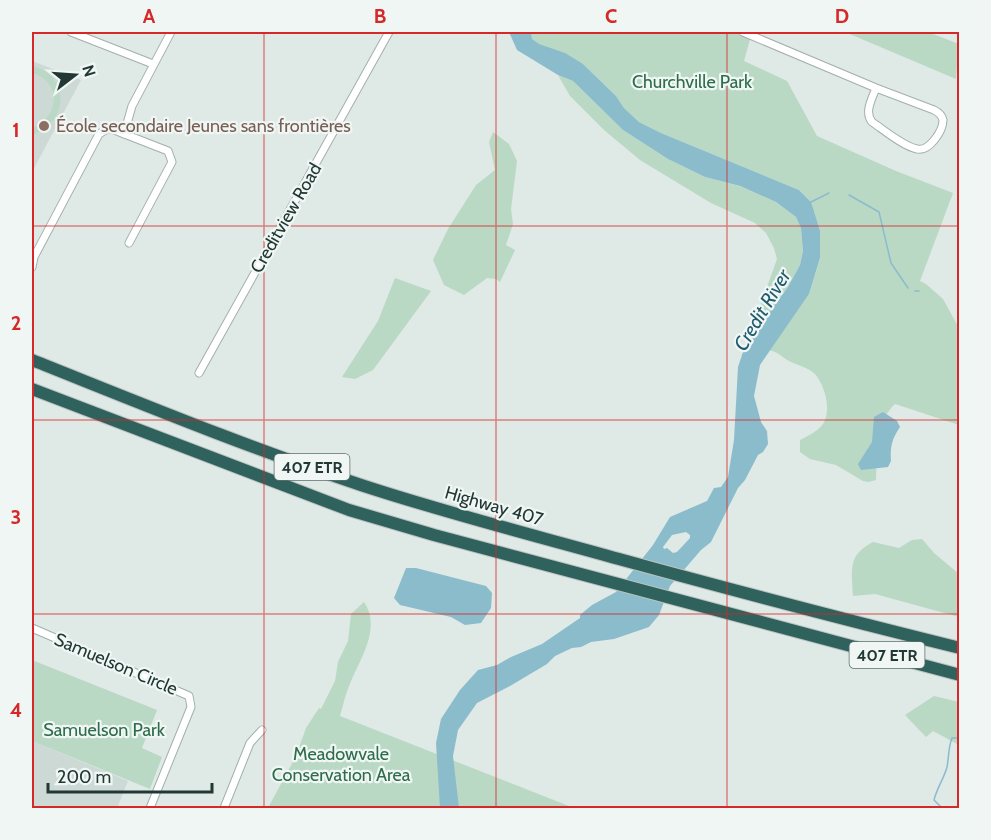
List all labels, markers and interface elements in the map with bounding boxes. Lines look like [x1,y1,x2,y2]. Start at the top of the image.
text: A [143,4,156,28]
text: B [374,4,386,28]
text: C [605,4,617,28]
text: D [835,4,849,28]
north arrow [45,45,105,105]
text: N [78,63,100,79]
park label: Churchville Park [632,71,753,93]
place label: École secondaire Jeunes sans frontières [56,115,351,137]
text: 1 [12,118,20,142]
marker: École secondaire Jeunes sans frontières [37,119,51,133]
street label: Creditview Road [246,159,326,277]
water label: Credit River [728,264,796,355]
text: 2 [11,311,21,335]
road number: 407 ETR [274,454,350,480]
street label: Highway 407 [442,481,546,531]
text: 3 [11,505,21,529]
street label: Samuelson Circle [51,628,181,700]
road number: 407 ETR [850,642,924,668]
text: 4 [10,698,22,722]
park label: Samuelson Park [43,719,166,741]
park label: Meadowvale Conservation Area [272,743,411,786]
scale bar [48,756,212,794]
text: 200 m [57,766,111,788]

